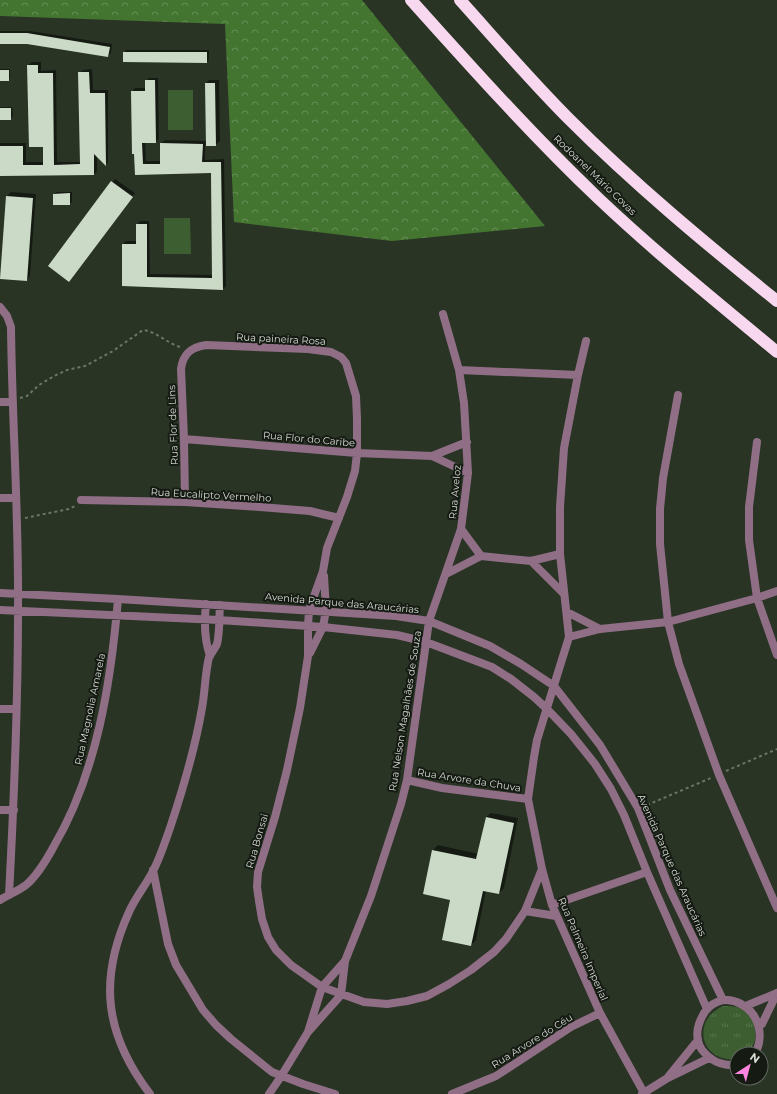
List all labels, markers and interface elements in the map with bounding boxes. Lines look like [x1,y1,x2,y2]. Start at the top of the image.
street label: Rodoanel Mário Covas [551,132,639,218]
street label: Rua paineira Rosa [236,330,326,348]
street label: Rua Flor de Lins [165,385,181,465]
street label: Rua Flor do Caribe [262,428,356,450]
street label: Rua Aveloz [446,464,464,520]
street label: Rua Eucalipto Vermelho [150,485,272,505]
street label: Avenida Parque das Araucárias [265,590,420,616]
street label: Rua Nelson Magalhães de Souza [386,630,424,792]
street label: Rua Magnolia Amarela [72,652,108,766]
street label: Rua Arvore da Chuva [416,765,522,795]
street label: Avenida Parque das Araucárias [635,792,709,938]
street label: Rua Bonsai [243,812,271,870]
street label: Rua Palmeira Imperial [555,895,611,1003]
street label: Rua Arvore do Céu [489,1011,575,1071]
north arrow [729,1046,769,1086]
text: N [747,1050,763,1066]

